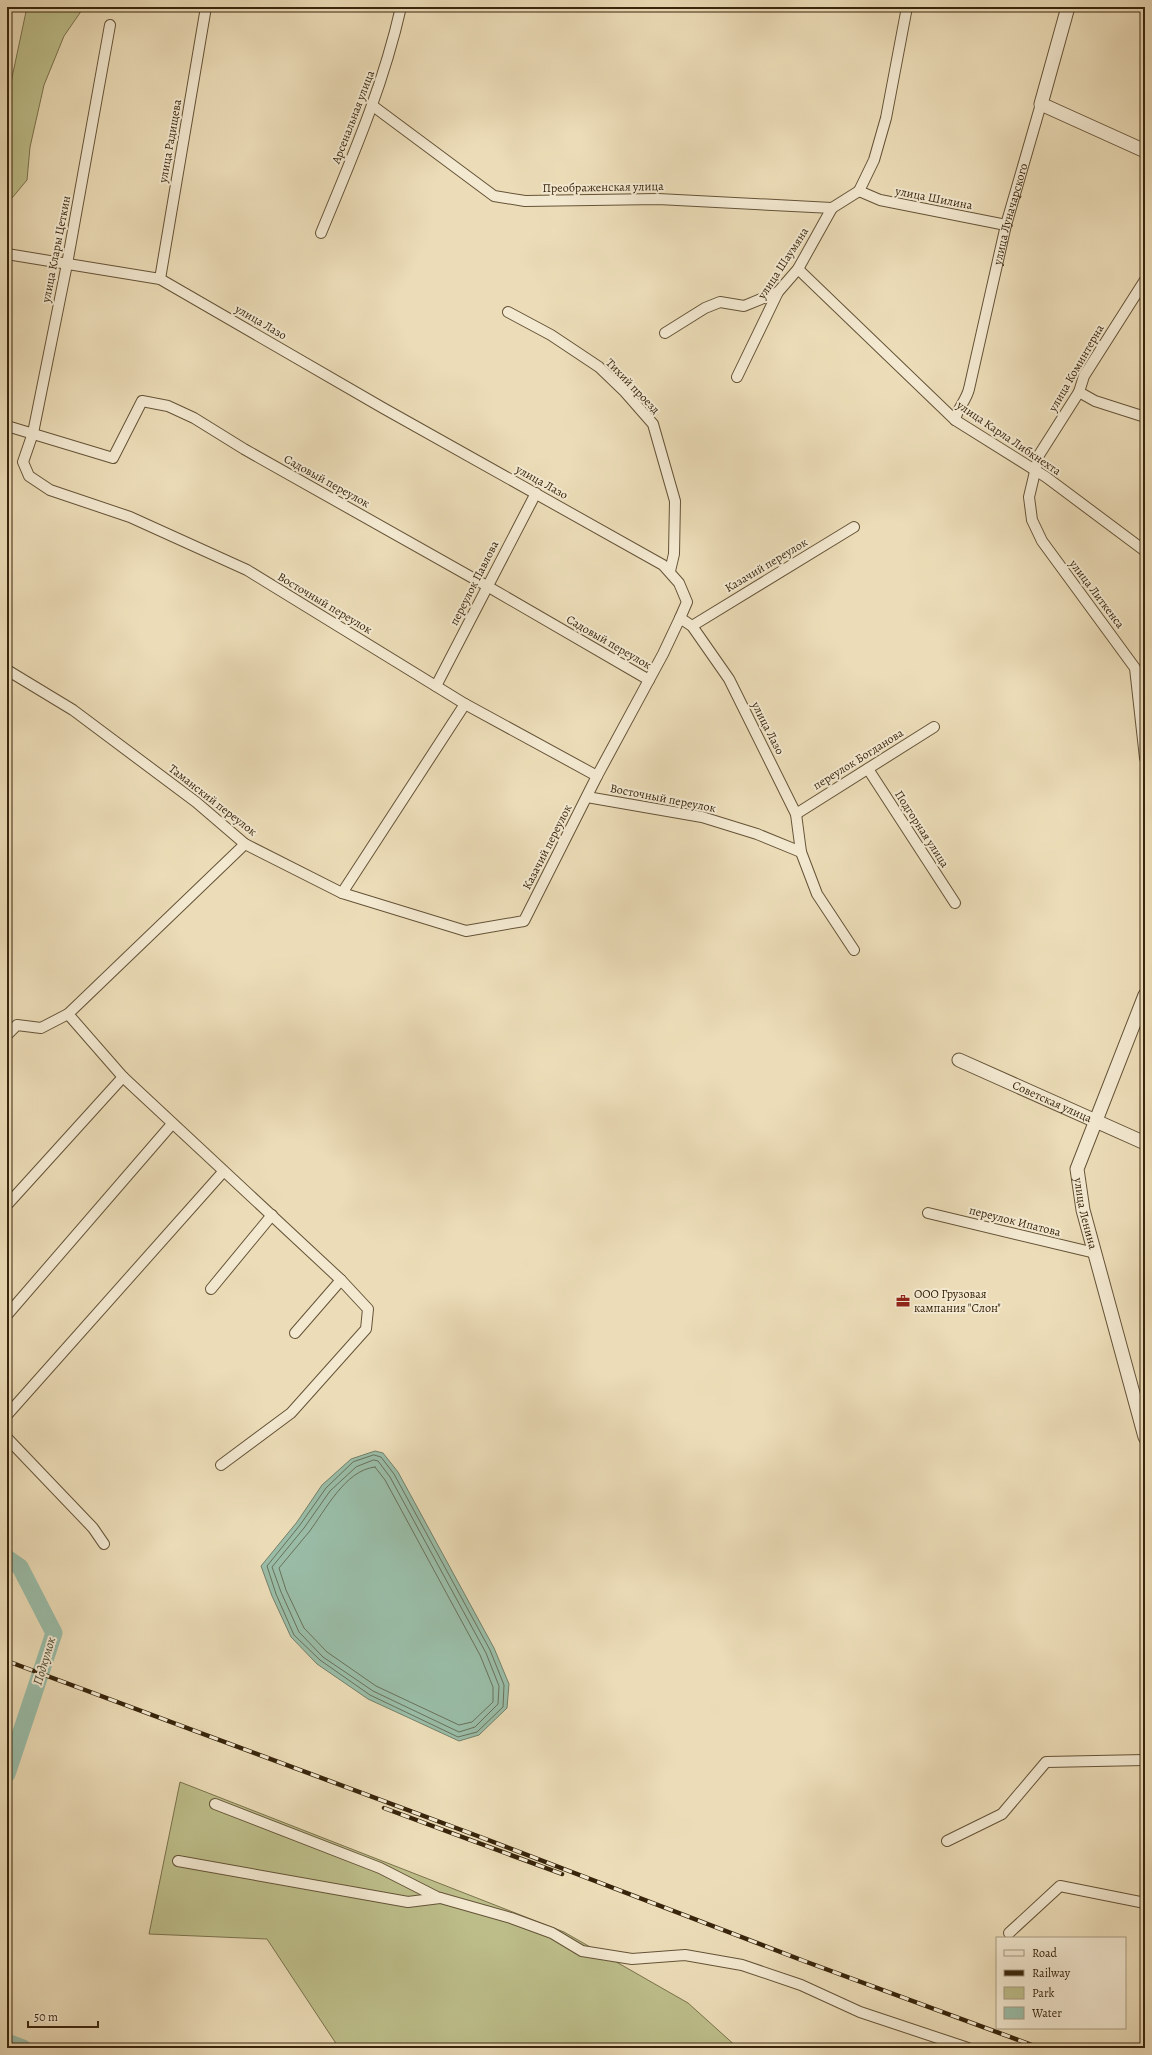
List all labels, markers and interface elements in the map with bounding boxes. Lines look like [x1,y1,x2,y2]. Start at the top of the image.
street label: Арсенальная улица [328,68,378,167]
street label: улица Радищева [155,98,185,185]
street label: улица Луначарского [989,161,1031,267]
street label: Преображенская улица [542,178,664,196]
street label: улица Шилина [893,182,974,213]
street label: улица Клары Цеткин [38,194,74,305]
street label: улица Шаумяна [753,224,812,303]
street label: улица Лазо [231,300,290,343]
street label: улица Коминтерна [1044,321,1108,415]
street label: Тихий проезд [602,355,664,417]
street label: улица Карла Либкнехта [953,397,1065,479]
street label: Садовый переулок [281,451,373,511]
street label: улица Лазо [512,461,571,503]
street label: Казачий переулок [722,534,810,596]
street label: переулок Павлова [446,538,502,628]
street label: улица Литкенса [1065,556,1128,632]
street label: Восточный переулок [275,568,375,638]
street label: Садовый переулок [563,611,655,673]
street label: улица Лазо [747,698,788,757]
street label: переулок Богданова [810,724,907,793]
street label: Таманский переулок [166,761,260,839]
street label: Восточный переулок [609,780,717,816]
street label: Подгорная улица [891,787,953,871]
street label: Казачий переулок [519,802,575,892]
street label: Советская улица [1010,1077,1095,1126]
street label: улица Ленина [1070,1176,1101,1251]
street label: переулок Ипатова [967,1202,1063,1240]
place label: ООО Грузовая кампания "Слон" [914,1286,1001,1316]
office icon: ООО Грузовая кампания "Слон" [895,1293,911,1309]
water label: Подкумок [29,1635,59,1687]
legend [996,1937,1126,2029]
text: Road [1032,1945,1058,1961]
text: Railway [1032,1965,1071,1981]
text: Park [1032,1985,1055,2001]
scale bar [28,2003,98,2029]
text: Water [1031,2005,1062,2021]
text: 50 m [34,2009,58,2025]

